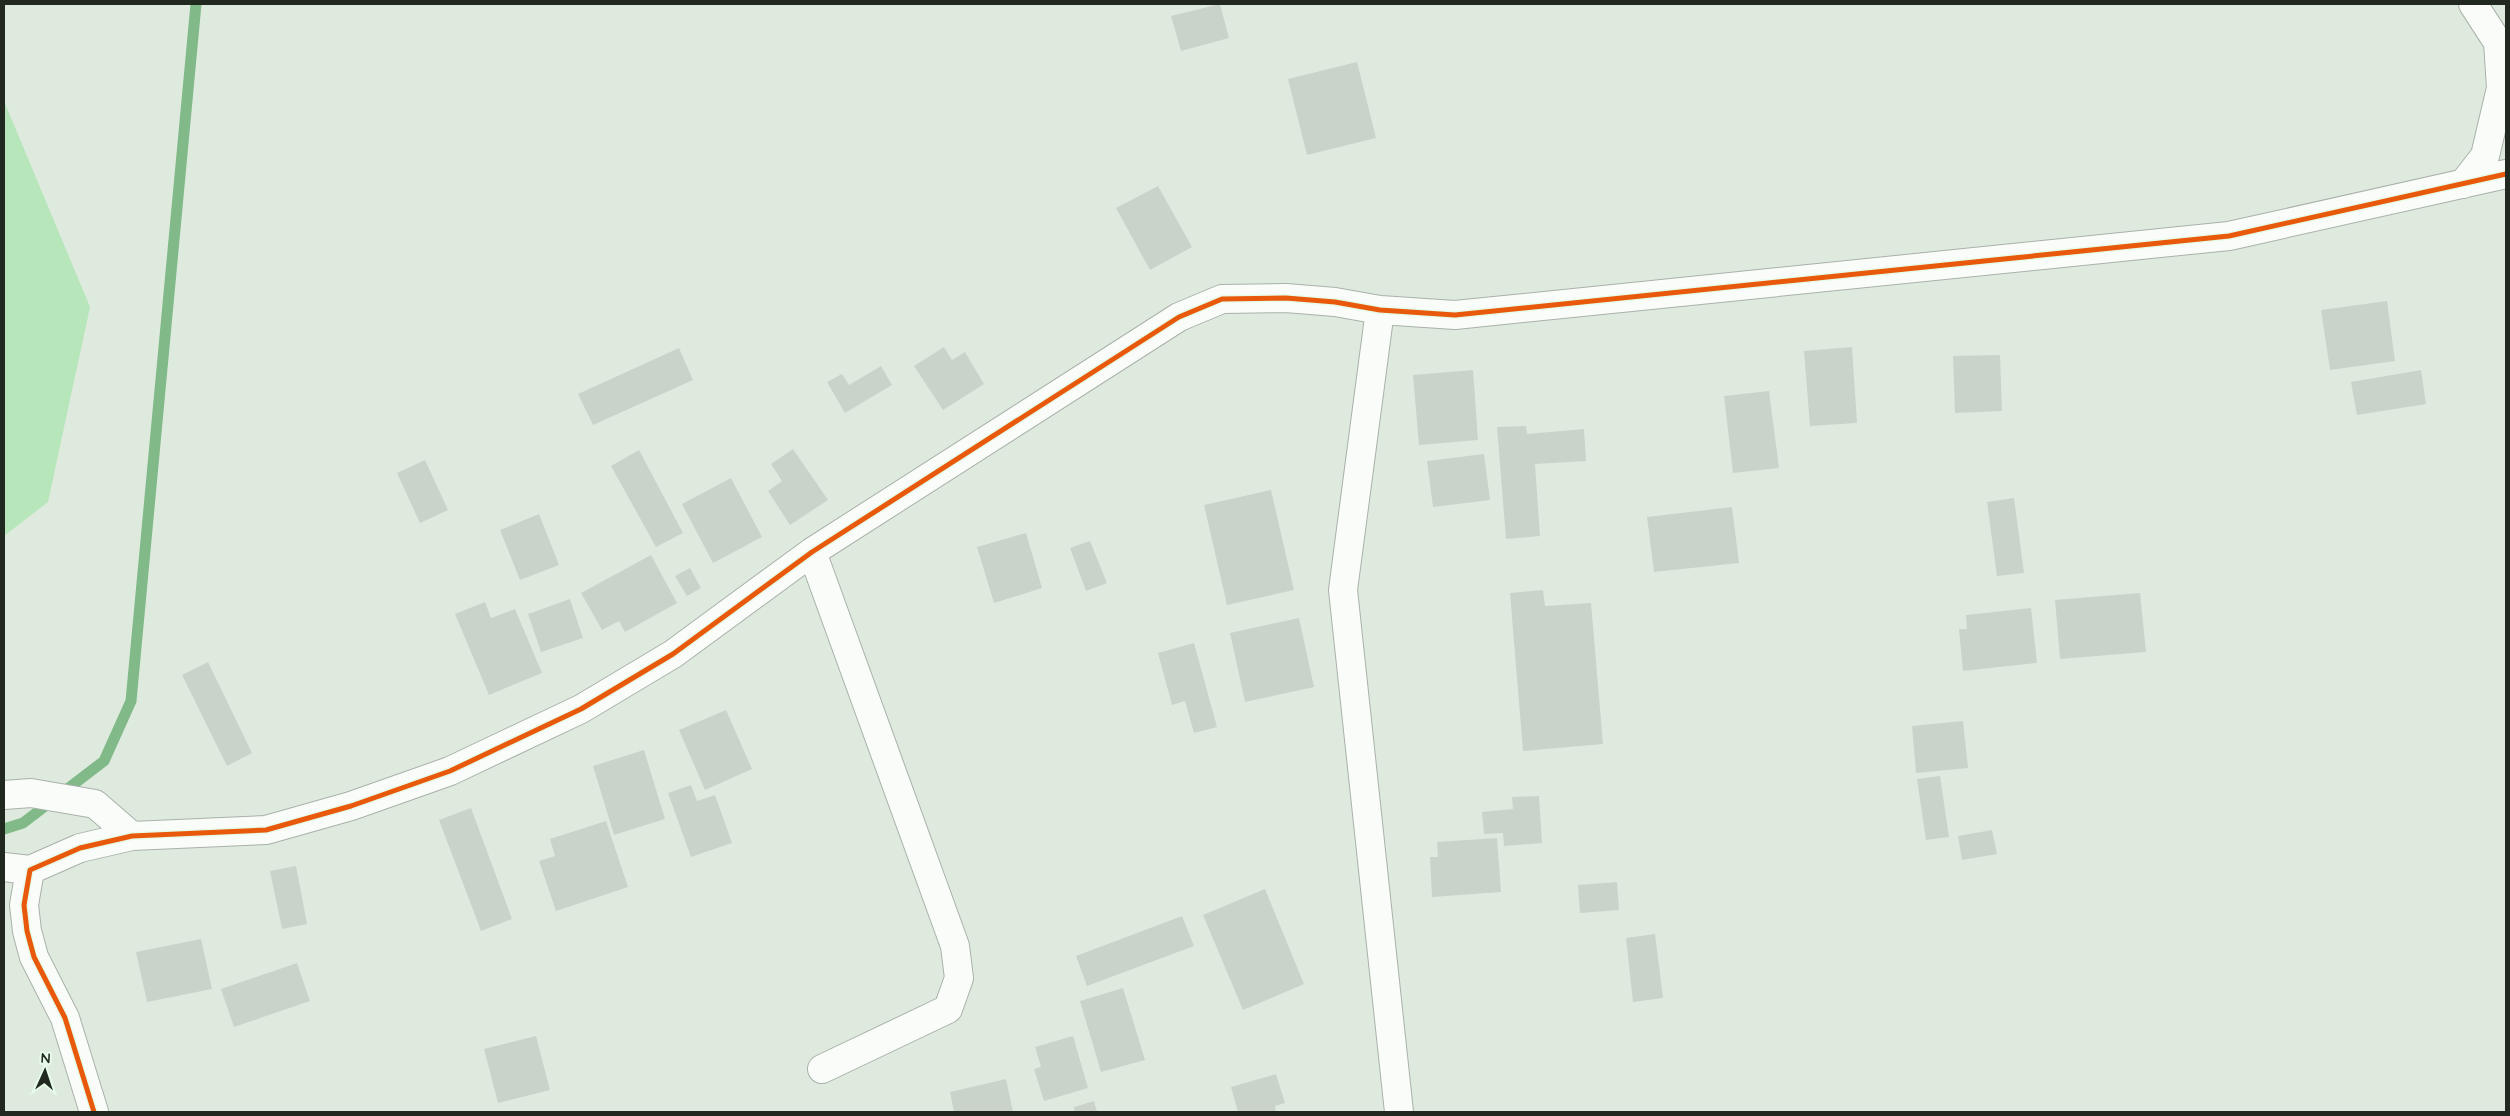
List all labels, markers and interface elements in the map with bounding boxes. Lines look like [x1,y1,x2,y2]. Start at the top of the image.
north arrow [20,1046,70,1096]
text: N [40,1049,51,1067]

